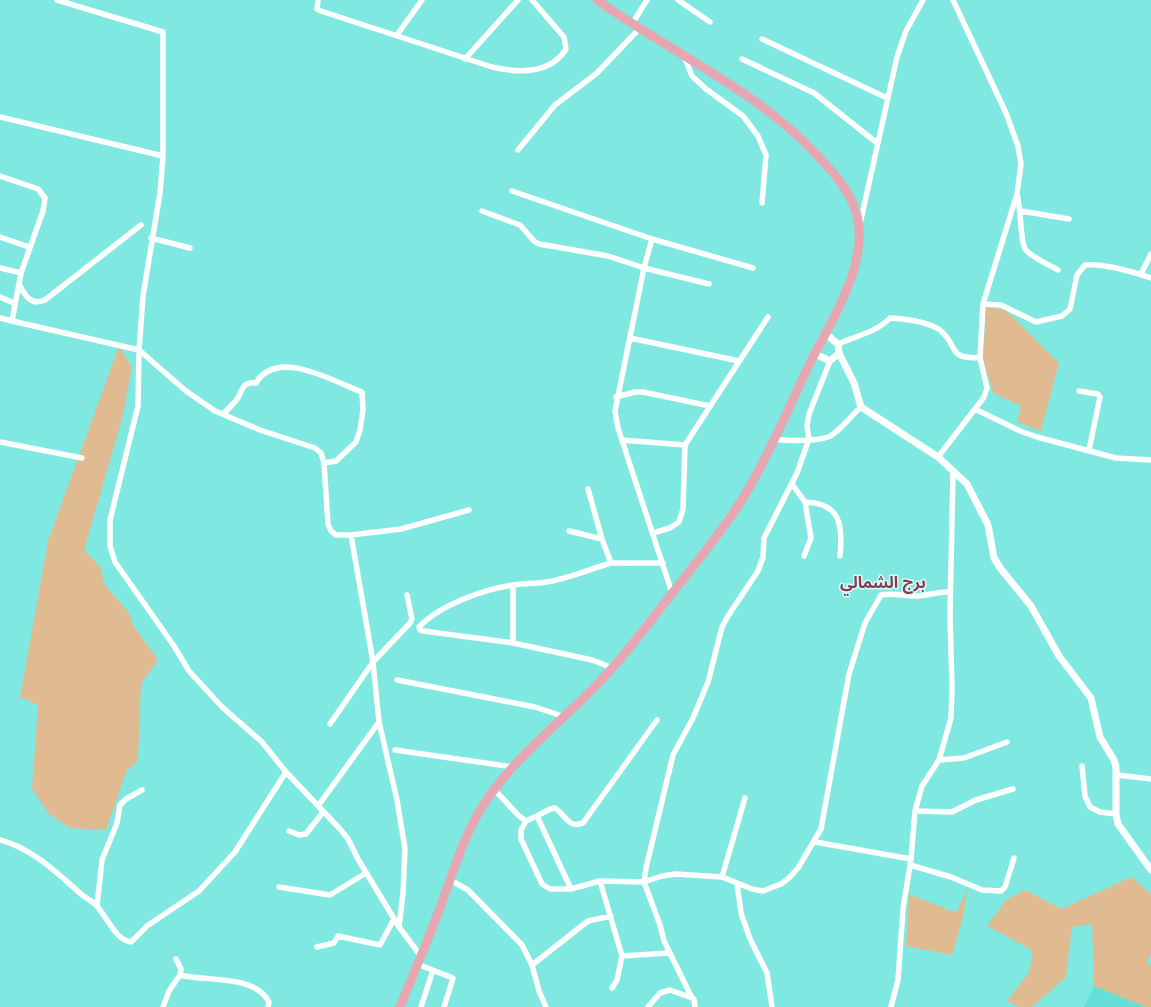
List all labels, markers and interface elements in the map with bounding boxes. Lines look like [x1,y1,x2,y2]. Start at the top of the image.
district label: برج الشمالي [840,572,926,596]

